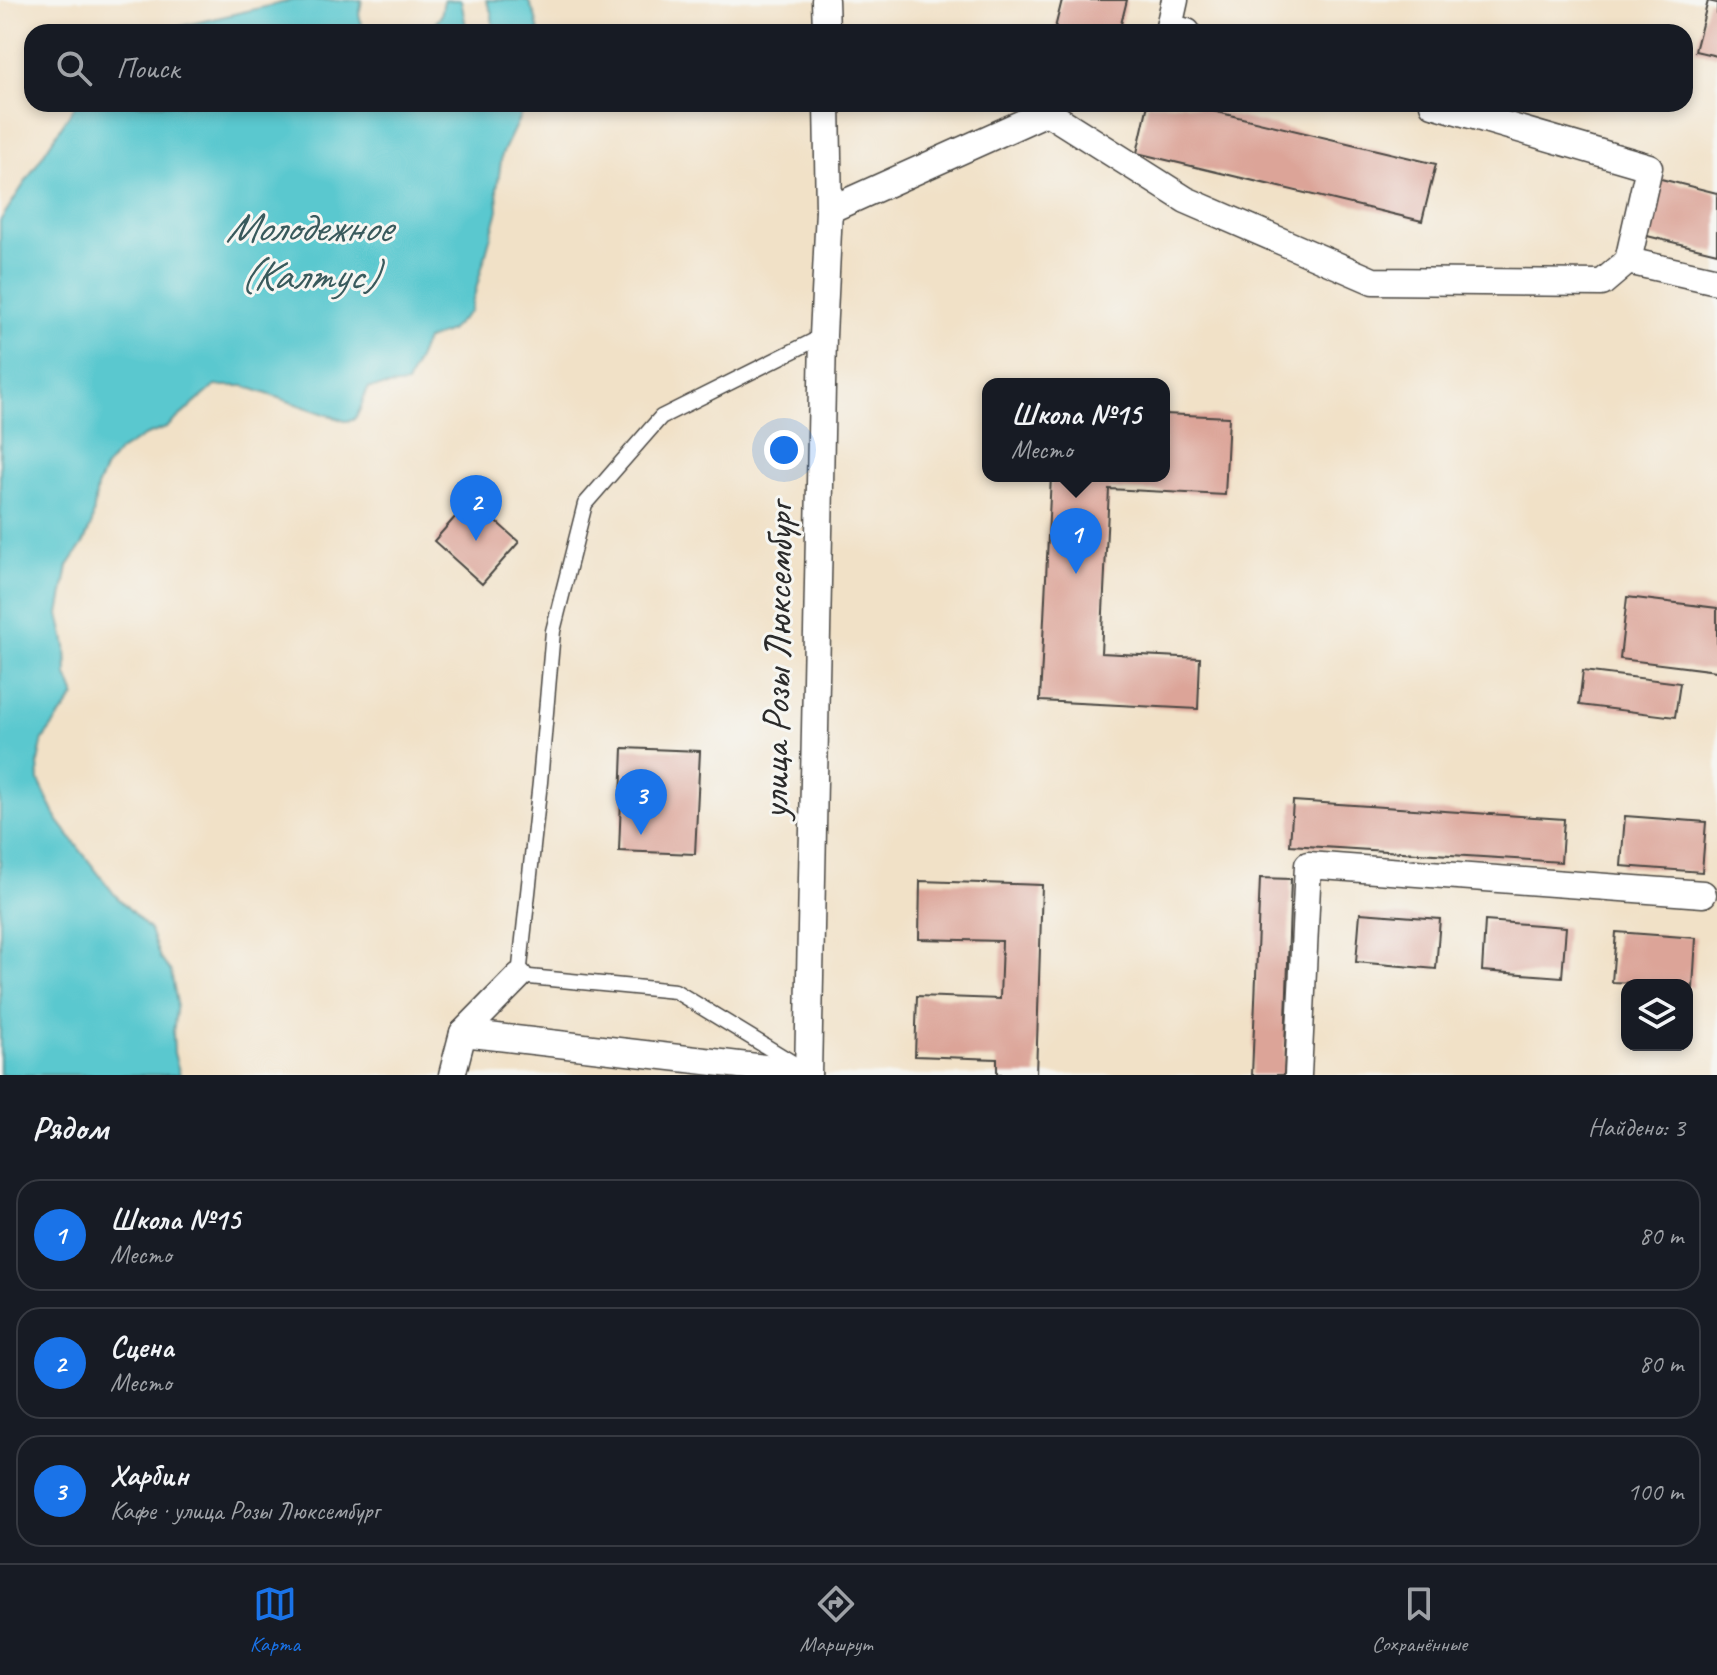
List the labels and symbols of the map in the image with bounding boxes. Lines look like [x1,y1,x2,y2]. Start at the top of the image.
water label: Молодежное (Калтус) [225,201,397,302]
your location [764,430,804,470]
pin: 2 [450,475,502,541]
street label: улица Розы Люксембург [749,497,805,822]
pin: 1 [1050,508,1102,574]
pin: 3 [615,769,667,835]

